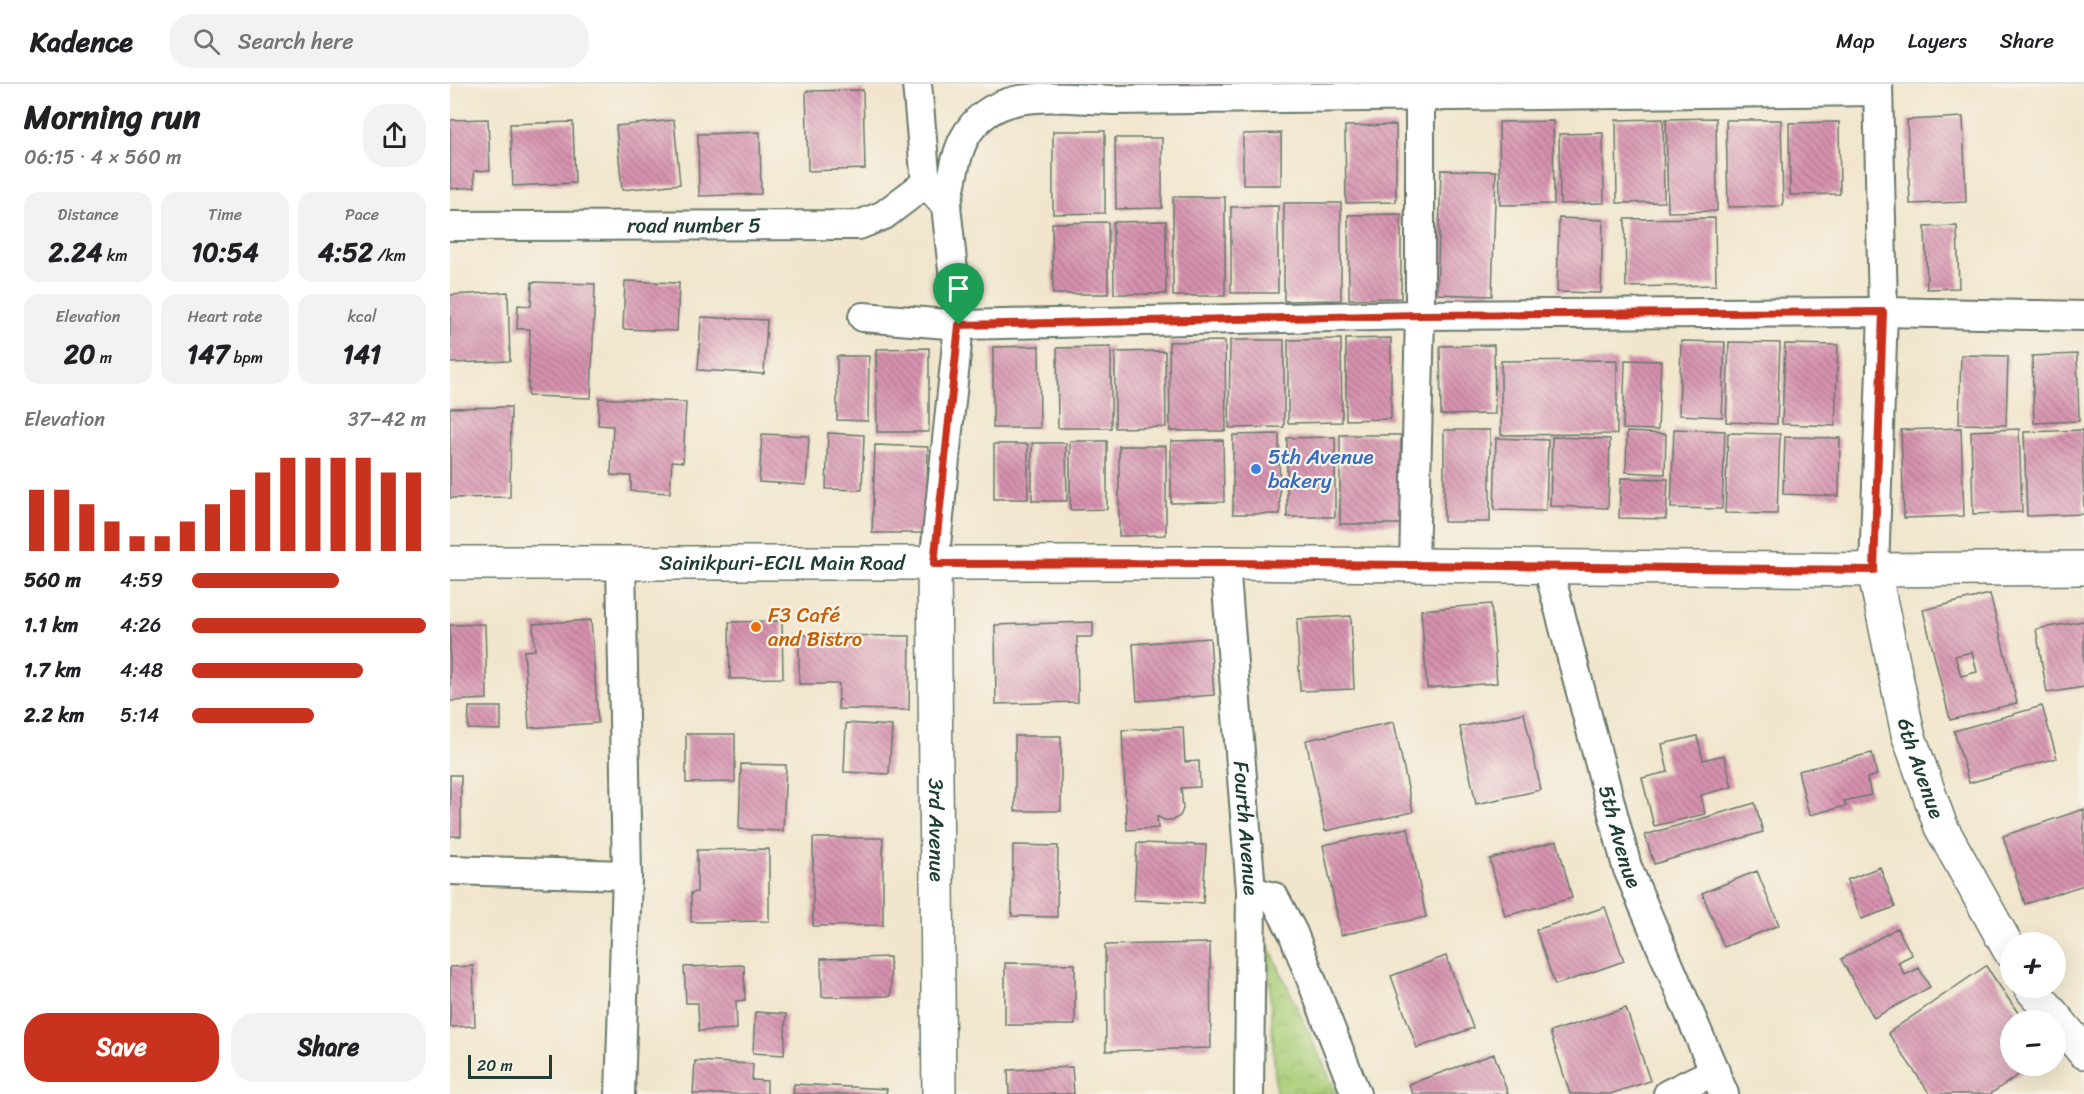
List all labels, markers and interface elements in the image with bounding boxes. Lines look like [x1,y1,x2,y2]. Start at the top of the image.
search box [169,14,589,68]
text: Kadence [30,17,133,66]
text: Search here [238,22,354,61]
text: Map [1836,22,1875,60]
text: Layers [1908,22,1967,60]
text: Share [2000,22,2054,60]
icon: search [190,25,223,58]
text: Morning run [24,88,200,146]
button: share [363,104,426,167]
text: 06:15 · 4 × 560 m [24,140,181,175]
text: Distance [58,200,118,229]
text: Time [208,200,242,229]
text: Pace [345,200,379,229]
street label: road number 5 [627,206,761,245]
text: 2.24 [48,229,103,275]
text: 10:54 [191,229,259,275]
text: 4:52 [318,229,373,275]
text: km [103,241,128,270]
text: /km [373,241,406,270]
pin [933,263,984,325]
icon: arrive [942,272,975,305]
text: Elevation [56,302,120,331]
text: Heart rate [187,302,263,331]
text: kcal [347,302,377,331]
text: 20 [64,331,95,377]
text: 147 [187,331,229,377]
text: 141 [343,331,381,377]
text: m [95,343,112,372]
text: bpm [229,343,263,372]
text: Elevation [24,402,105,437]
text: 37–42 m [348,402,426,437]
place label: 5th Avenue bakery [1268,438,1374,500]
marker: 5th Avenue bakery [1249,462,1263,476]
street label: Sainikpuri-ECIL Main Road [659,544,907,582]
text: 560 m [24,563,81,598]
text: 4:59 [120,563,163,598]
place label: F3 Café and Bistro [768,596,862,658]
text: 1.1 km [24,608,78,643]
text: 4:26 [120,608,161,643]
marker: F3 Café and Bistro [749,620,763,634]
text: 1.7 km [24,653,81,688]
text: 4:48 [120,653,163,688]
text: 2.2 km [24,698,84,733]
text: 5:14 [120,698,159,733]
street label: 6th Avenue [1886,715,1956,824]
street label: Fourth Avenue [1222,760,1270,897]
street label: 3rd Avenue [917,778,956,882]
street label: 5th Avenue [1587,781,1653,894]
map controls [2000,932,2066,1076]
button: + [2000,932,2066,998]
button: − [2000,1010,2066,1076]
button: Save [24,1013,219,1082]
button: Share [231,1013,426,1082]
text: 20 m [477,1051,513,1080]
scale bar [468,1052,552,1080]

